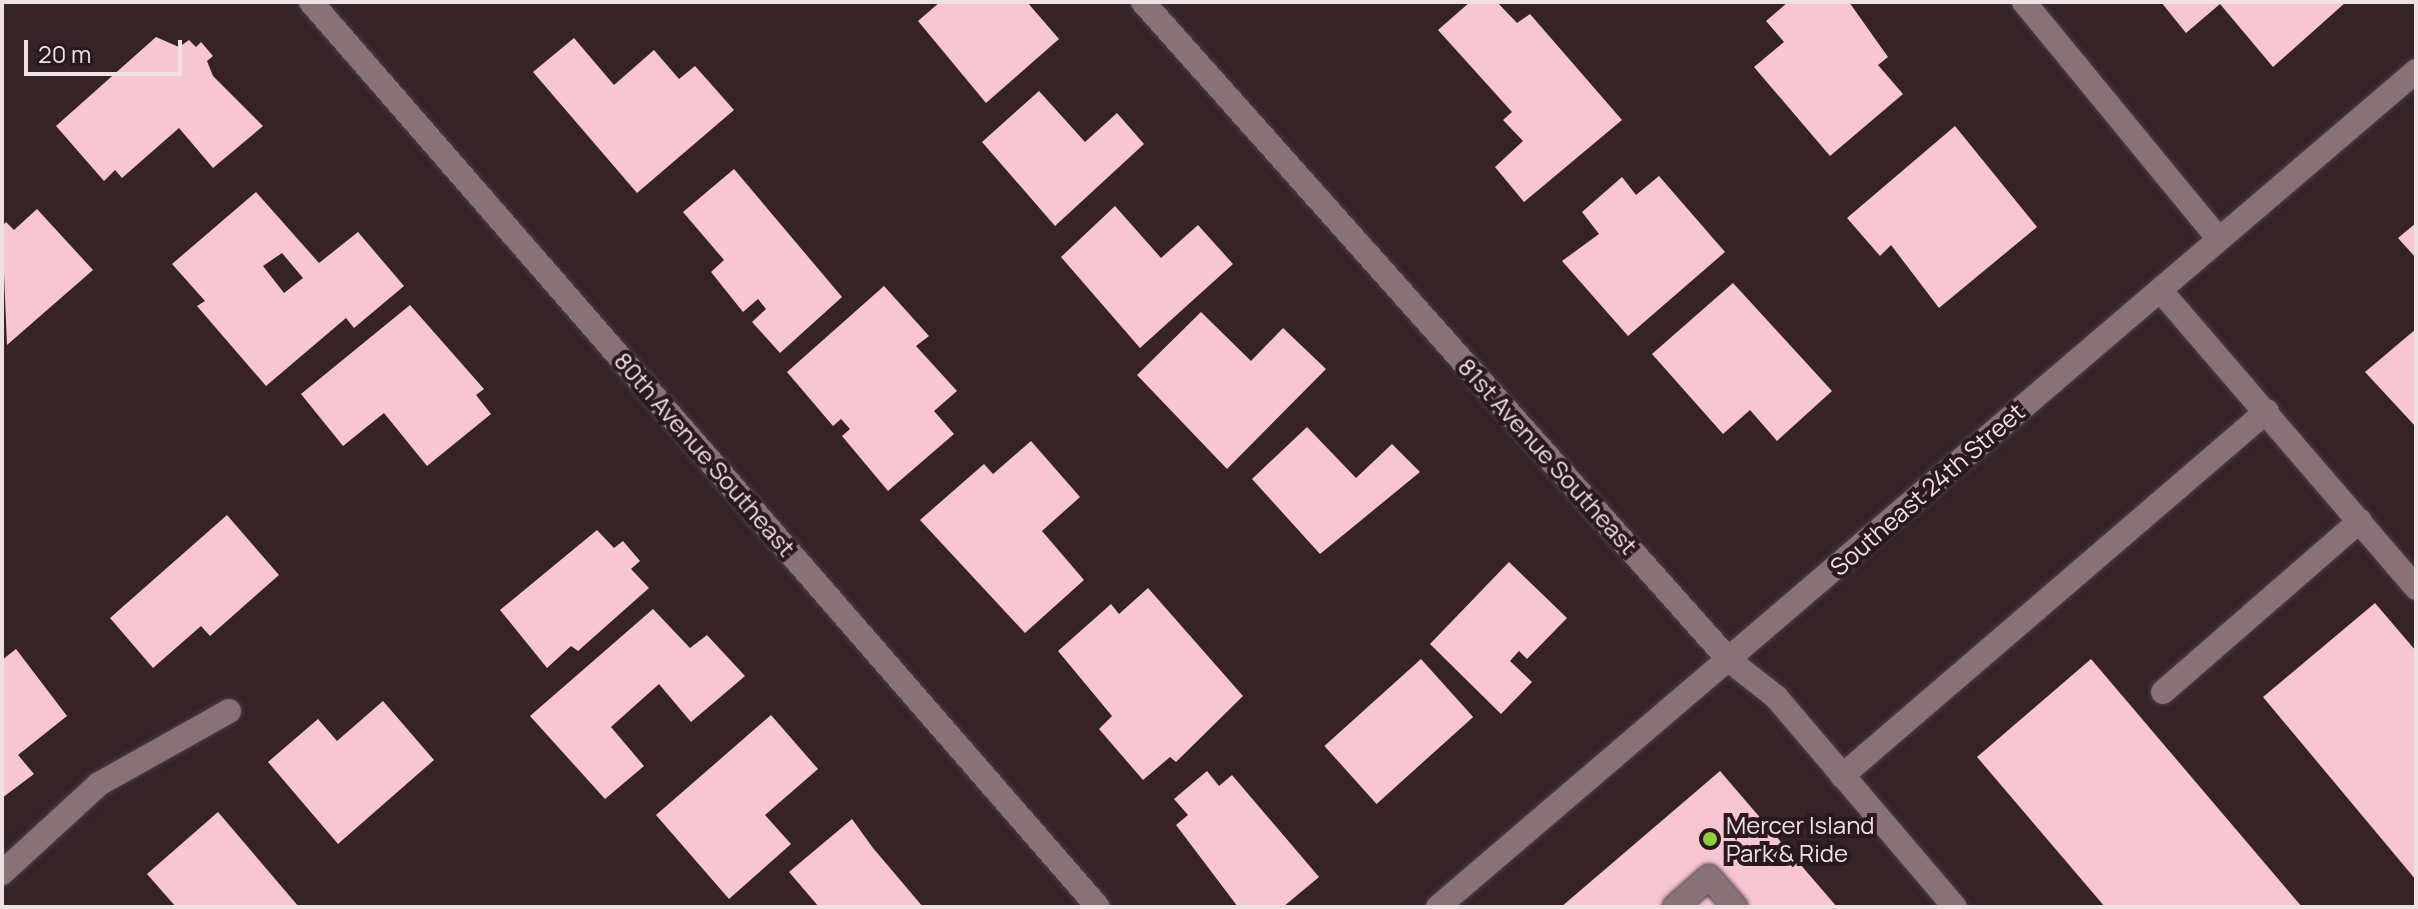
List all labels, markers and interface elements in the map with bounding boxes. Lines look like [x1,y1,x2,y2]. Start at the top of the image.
scale bar [28,24,186,74]
text: 20 m [38,37,91,70]
street label: 80th Avenue Southeast [609,346,801,562]
street label: 81st Avenue Southeast [1452,352,1644,560]
street label: Southeast 24th Street [1824,397,2030,581]
place label: Mercer Island Park & Ride [1726,811,1875,867]
marker: Mercer Island Park & Ride [1701,830,1719,848]

